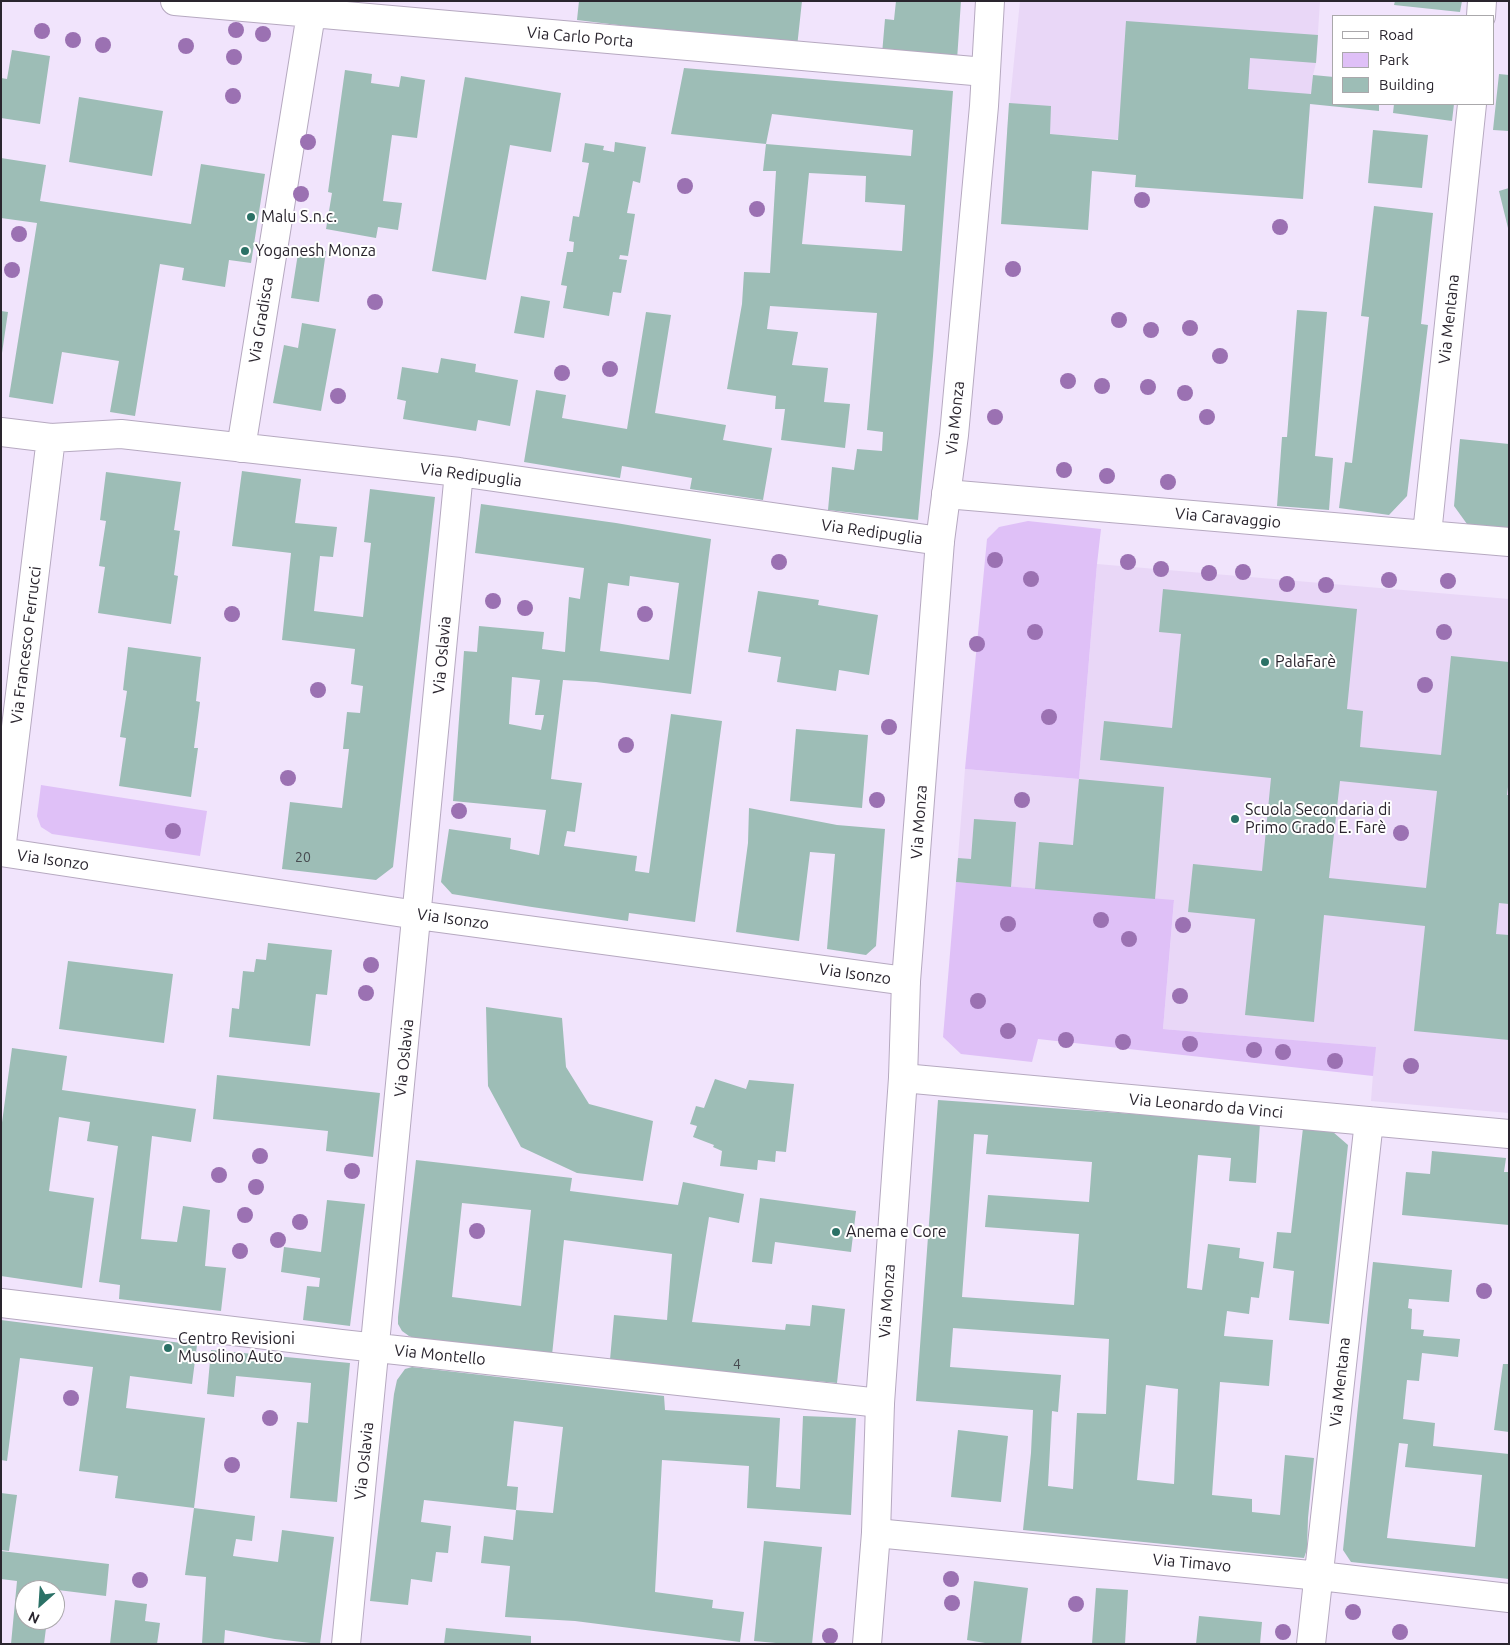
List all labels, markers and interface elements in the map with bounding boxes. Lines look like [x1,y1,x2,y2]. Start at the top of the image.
legend [1332,15,1495,105]
street label: Via Carlo Porta [526,23,634,51]
text: Road [1379,26,1414,43]
text: Park [1379,51,1409,68]
text: Building [1379,76,1434,93]
place label: Malu S.n.c. [261,207,337,227]
marker: Malu S.n.c. [245,211,257,223]
place label: Yoganesh Monza [255,241,376,261]
marker: Yoganesh Monza [239,245,251,257]
street label: Via Mentana [1435,273,1463,365]
street label: Via Gradisca [245,275,277,365]
street label: Via Monza [942,380,968,456]
street label: Via Redipuglia [419,459,523,491]
street label: Via Caravaggio [1174,504,1282,532]
street label: Via Redipuglia [820,515,924,549]
street label: Via Francesco Ferrucci [7,565,45,725]
street label: Via Oslavia [429,615,455,695]
place label: PalaFarè [1275,652,1336,672]
marker: PalaFarè [1259,656,1271,668]
street label: Via Monza [907,784,931,860]
place label: Scuola Secondaria di Primo Grado E. Farè [1245,800,1391,838]
marker: Scuola Secondaria di Primo Grado E. Farè [1229,813,1241,825]
street label: Via Isonzo [16,845,90,875]
house number: 20 [295,849,311,865]
street label: Via Isonzo [416,904,490,934]
street label: Via Isonzo [818,959,892,989]
street label: Via Oslavia [390,1018,418,1098]
street label: Via Leonardo da Vinci [1128,1090,1284,1122]
place label: Anema e Core [846,1222,947,1242]
marker: Anema e Core [830,1226,842,1238]
street label: Via Monza [875,1263,899,1339]
place label: Centro Revisioni Musolino Auto [178,1329,295,1367]
street label: Via Mentana [1326,1336,1354,1428]
street label: Via Montello [393,1341,487,1369]
marker: Centro Revisioni Musolino Auto [162,1342,174,1354]
house number: 4 [733,1356,741,1372]
street label: Via Oslavia [350,1421,378,1501]
street label: Via Timavo [1152,1550,1232,1576]
north arrow [15,1580,65,1630]
text: N [26,1608,42,1627]

